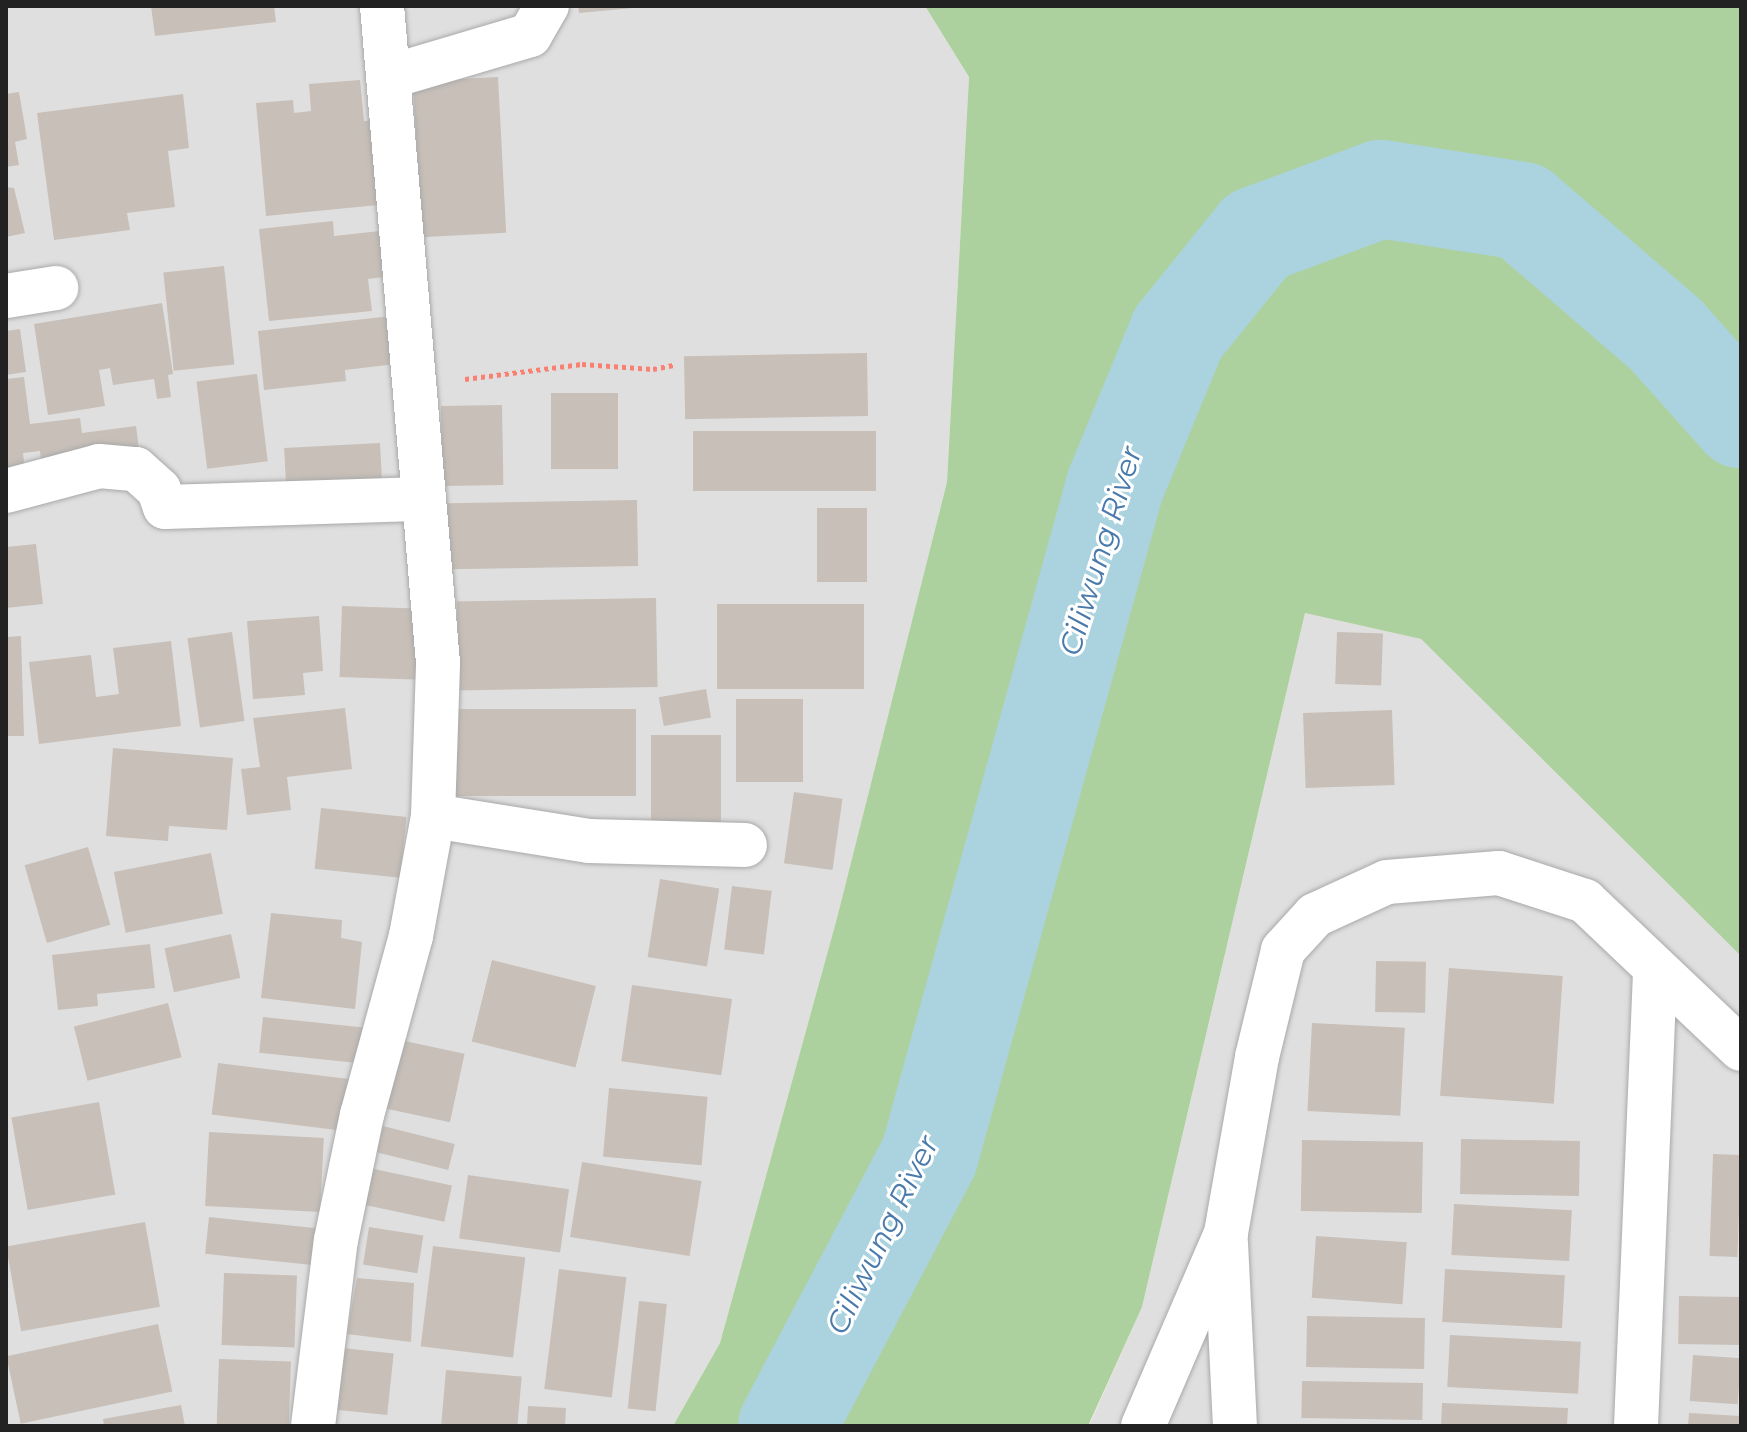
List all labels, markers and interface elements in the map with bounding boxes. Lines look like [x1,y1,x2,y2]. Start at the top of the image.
water label: Ciliwung River [1052,442,1150,660]
water label: Ciliwung River [819,1130,947,1340]

